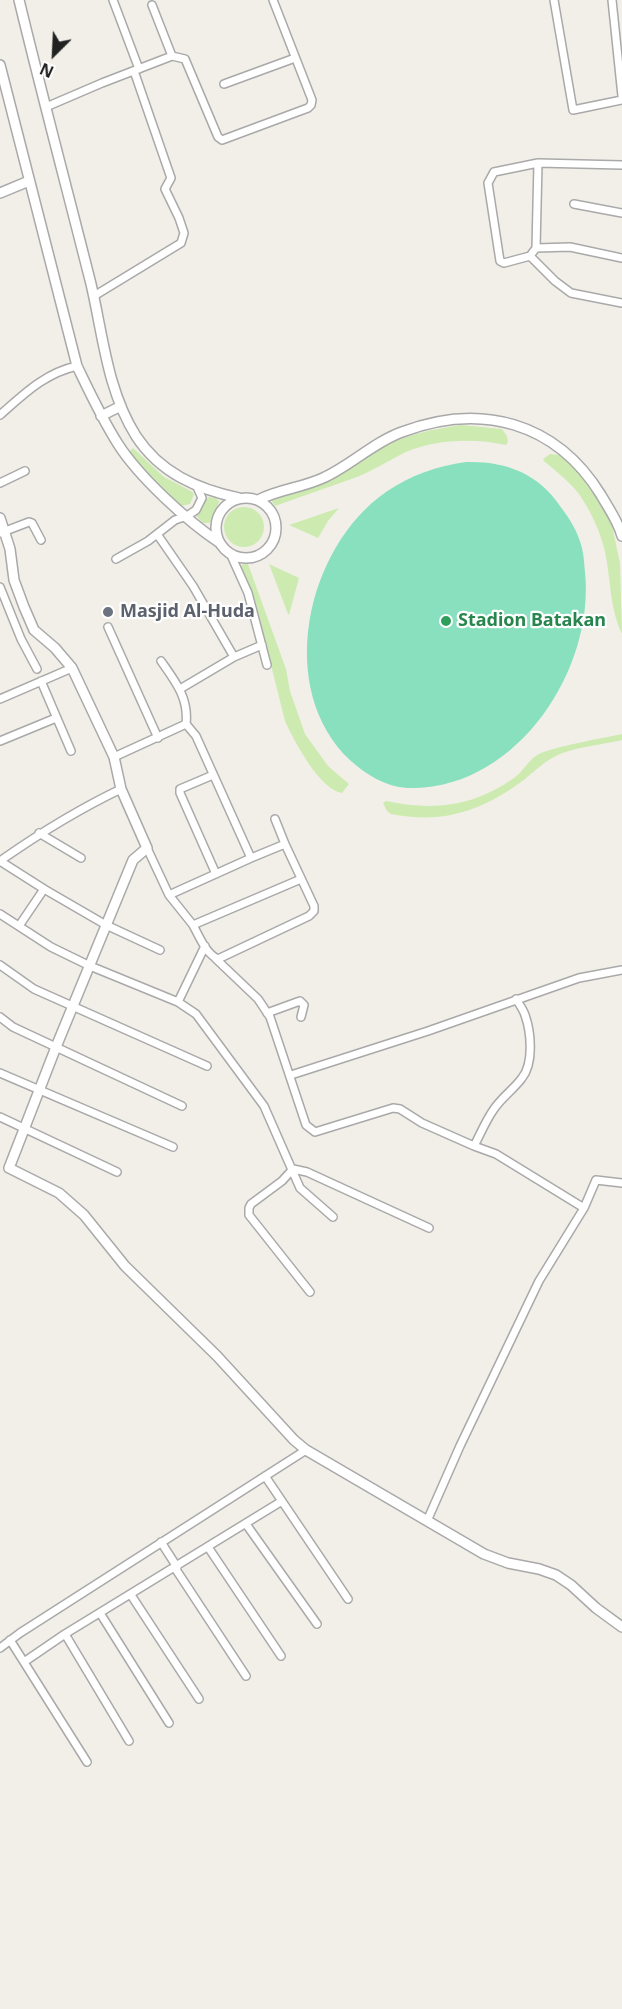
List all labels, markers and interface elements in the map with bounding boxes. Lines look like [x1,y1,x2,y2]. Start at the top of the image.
north arrow [24,24,84,84]
text: N [36,58,57,83]
place label: Masjid Al-Huda [120,601,255,623]
marker: Masjid Al-Huda [101,605,115,619]
place label: Stadion Batakan [458,610,606,632]
marker: Stadion Batakan [439,614,453,628]

